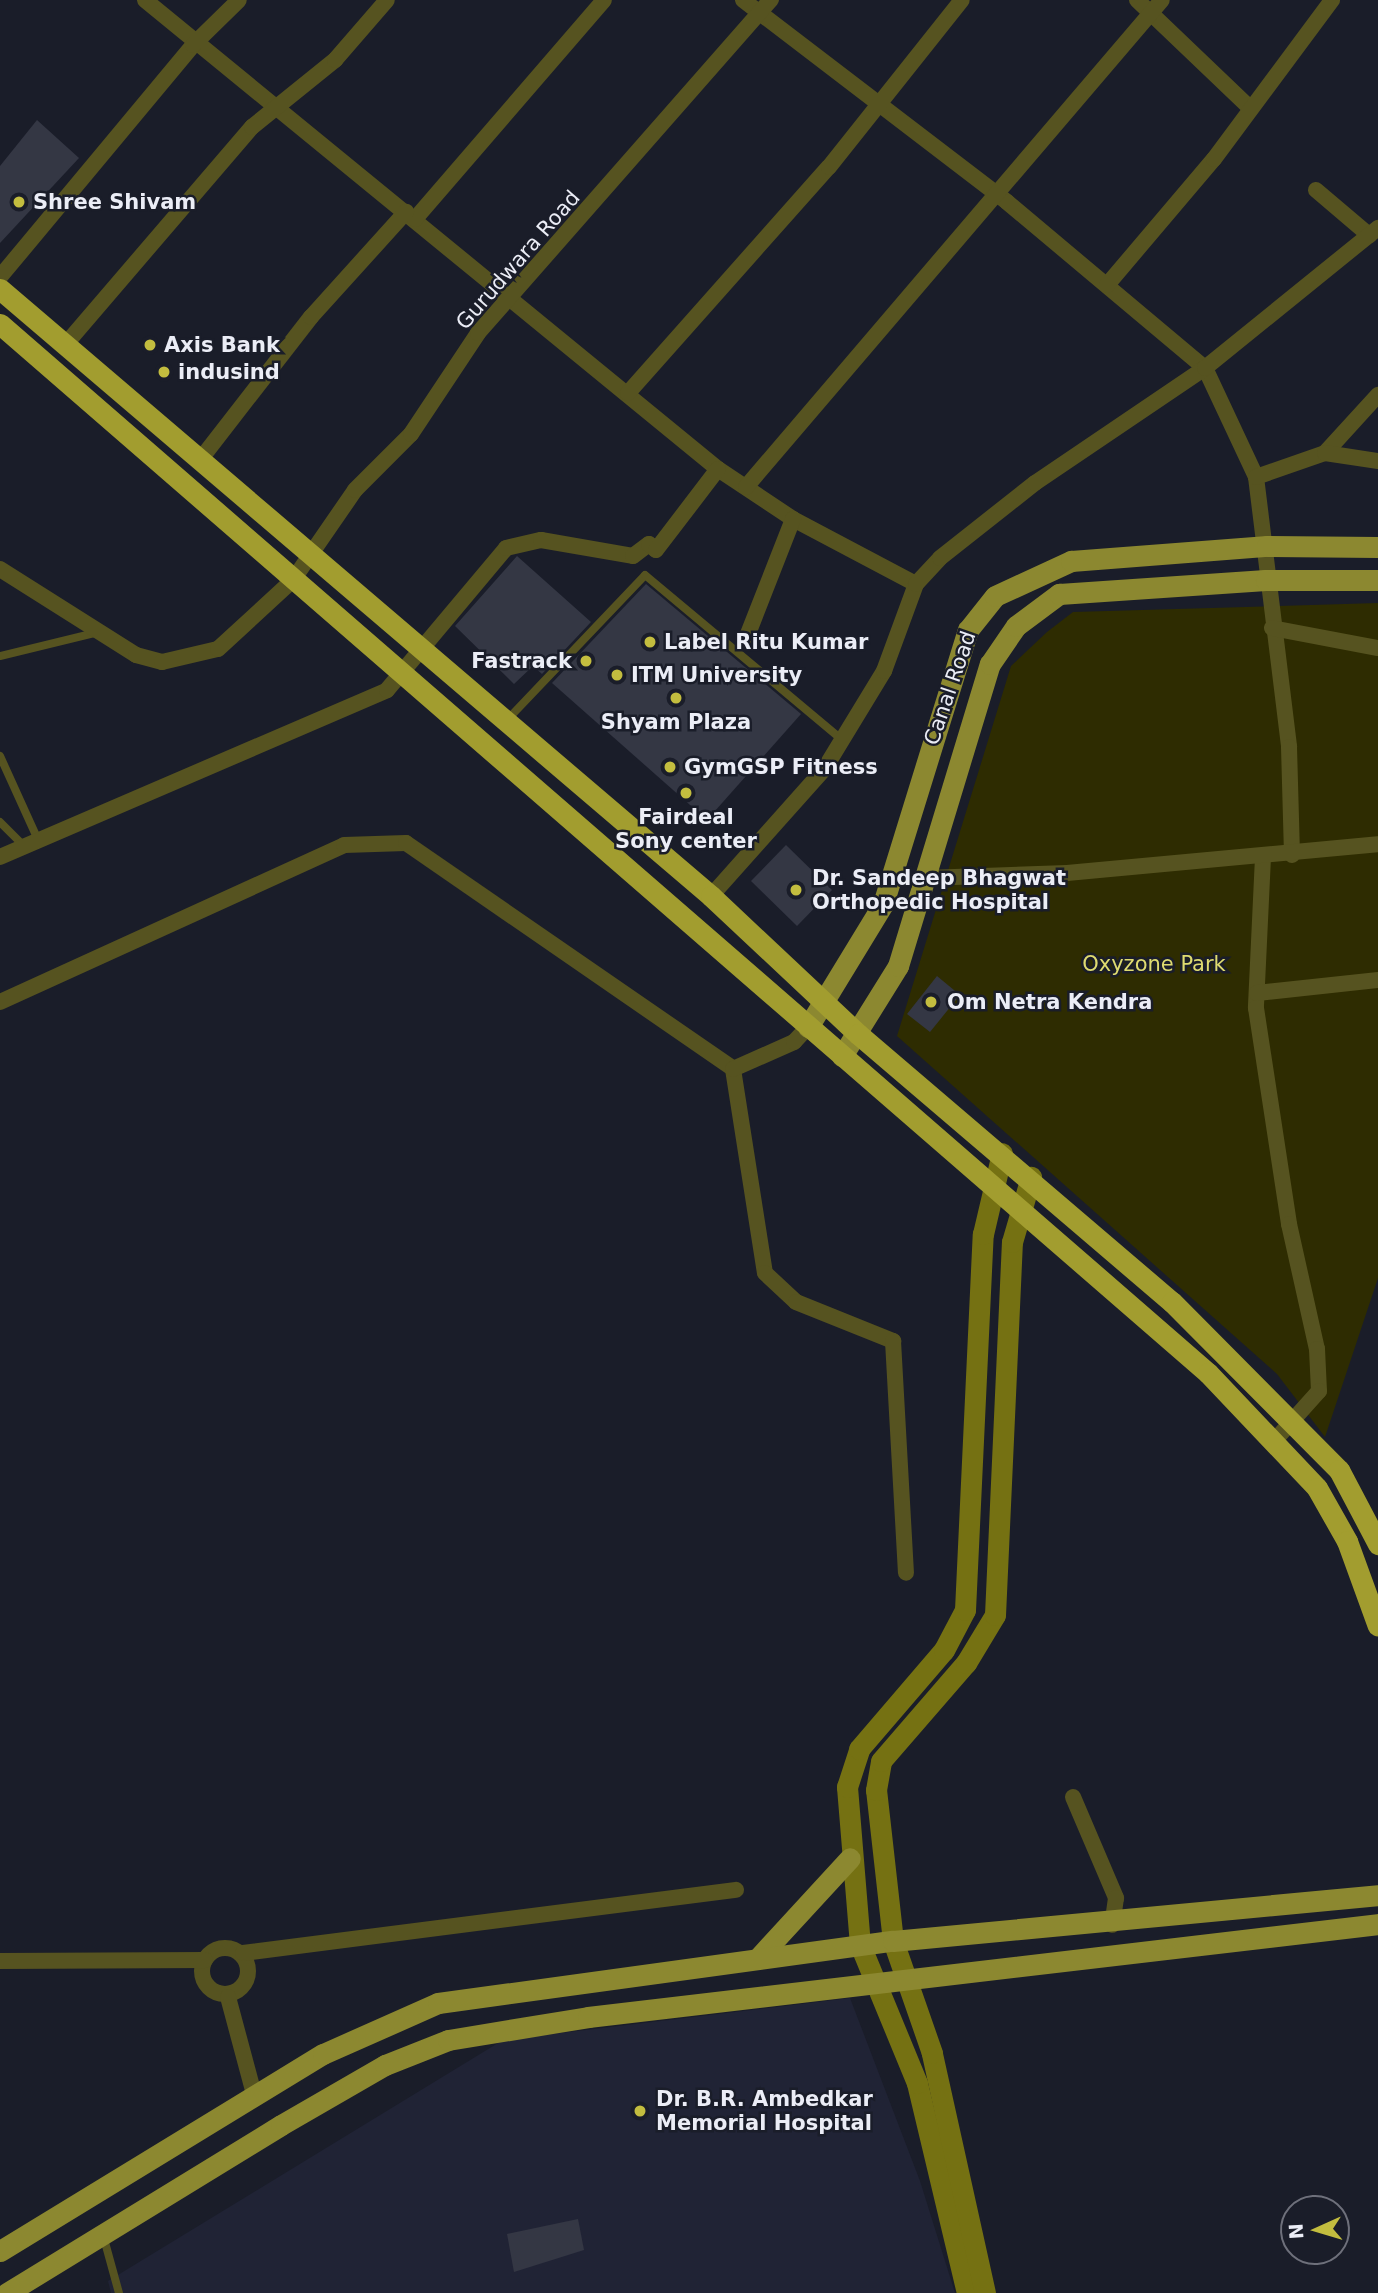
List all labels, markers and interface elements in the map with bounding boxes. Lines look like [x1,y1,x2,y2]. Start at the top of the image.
street label: Gurudwara Road [451,185,585,335]
place label: Shree Shivam [33,189,196,215]
marker: Shree Shivam [11,194,27,210]
place label: Axis Bank [164,332,280,358]
marker: Axis Bank [142,337,158,353]
place label: indusind [178,359,280,385]
marker: indusind [156,364,172,380]
street label: Canal Road [919,628,981,748]
place label: Label Ritu Kumar [664,629,868,655]
marker: Label Ritu Kumar [642,634,658,650]
place label: Fastrack [471,648,572,674]
marker: Fastrack [578,653,594,669]
place label: ITM University [631,662,802,688]
marker: ITM University [609,667,625,683]
marker: Shyam Plaza [668,690,684,706]
place label: Shyam Plaza [601,709,751,735]
place label: GymGSP Fitness [684,754,878,780]
marker: GymGSP Fitness [662,759,678,775]
marker: Fairdeal Sony center [678,785,694,801]
place label: Fairdeal Sony center [615,804,757,854]
place label: Dr. Sandeep Bhagwat Orthopedic Hospital [812,865,1066,915]
marker: Dr. Sandeep Bhagwat Orthopedic Hospital [786,880,806,900]
park label: Oxyzone Park [1082,951,1226,977]
place label: Om Netra Kendra [947,989,1152,1015]
marker: Om Netra Kendra [921,992,941,1012]
place label: Dr. B.R. Ambedkar Memorial Hospital [656,2086,873,2136]
marker: Dr. B.R. Ambedkar Memorial Hospital [630,2101,650,2121]
north arrow [1280,2195,1350,2265]
text: N [1285,2223,1308,2240]

